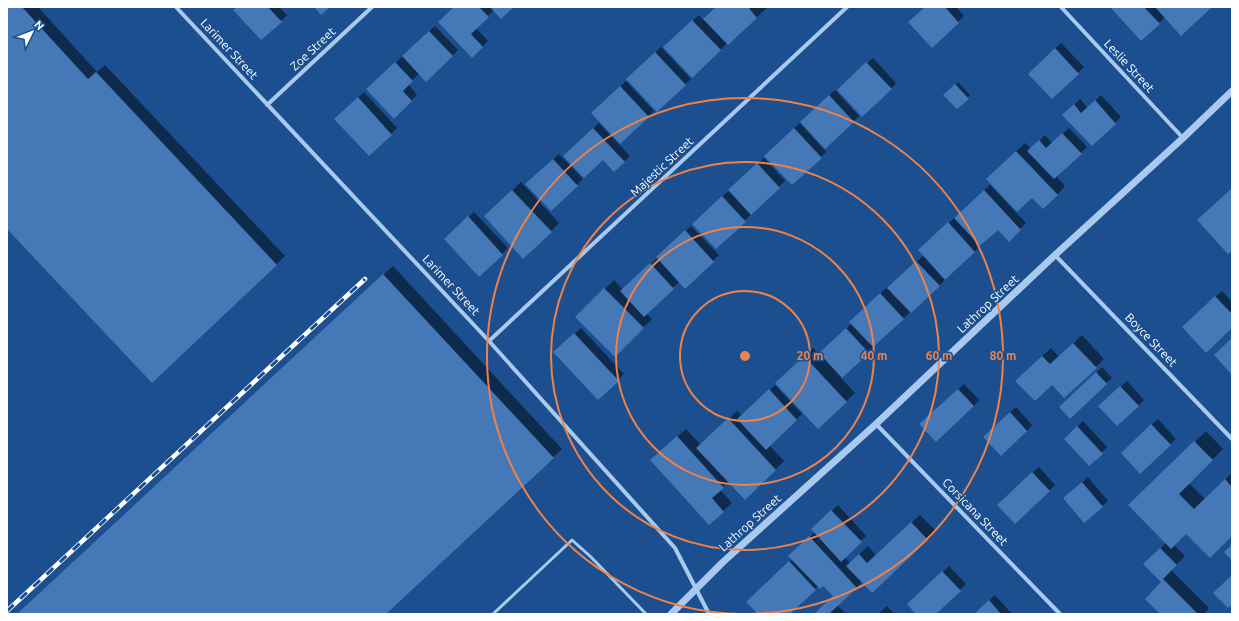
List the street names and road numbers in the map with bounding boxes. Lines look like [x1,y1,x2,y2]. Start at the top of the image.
street label: Larimer Street [198,16,261,82]
street label: Zoe Street [288,24,338,73]
street label: Leslie Street [1102,37,1157,95]
street label: Majestic Street [628,134,696,199]
street label: Larimer Street [420,252,483,318]
street label: Lathrop Street [954,272,1021,335]
street label: Boyce Street [1123,310,1180,369]
street label: Corsicana Street [940,475,1011,548]
street label: Lathrop Street [716,491,783,554]

